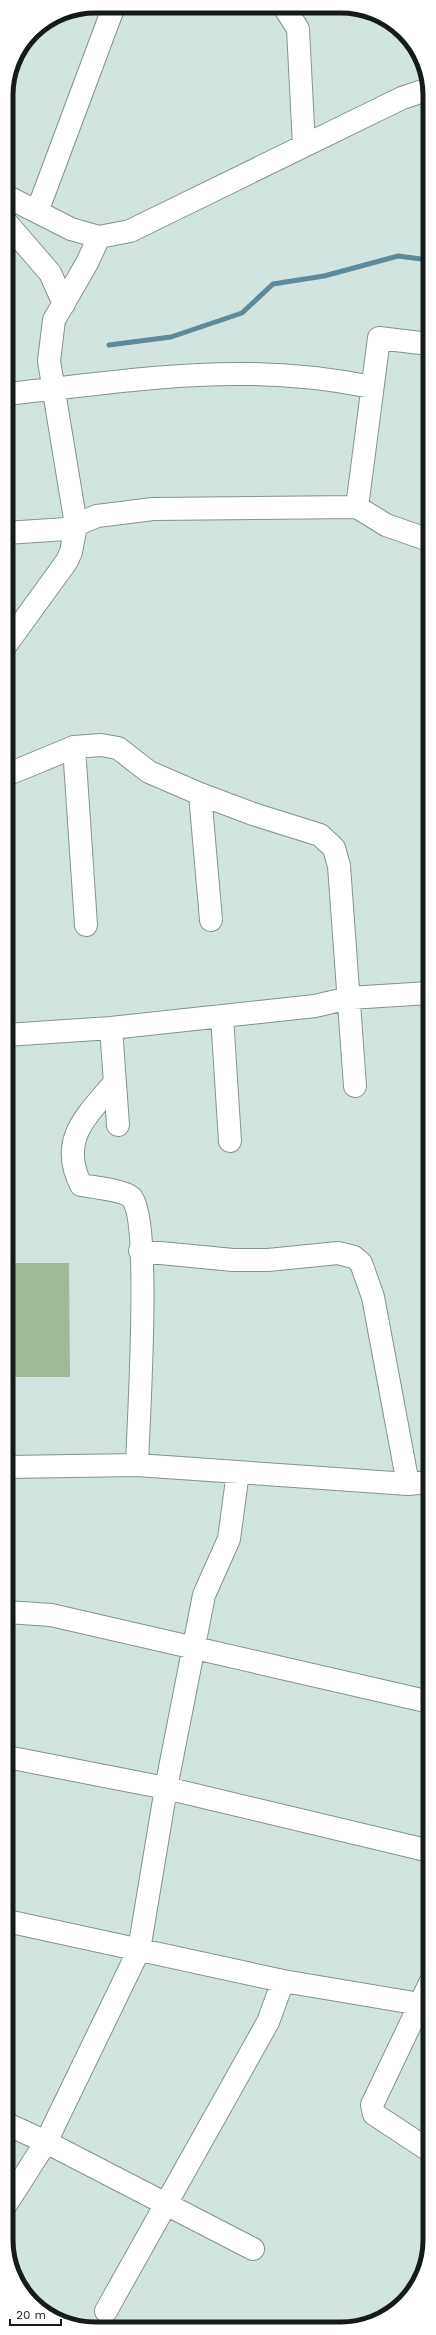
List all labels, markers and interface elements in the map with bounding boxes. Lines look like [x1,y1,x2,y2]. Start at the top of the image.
scale bar [10,2301,61,2327]
text: 20 m [16,2308,46,2322]

